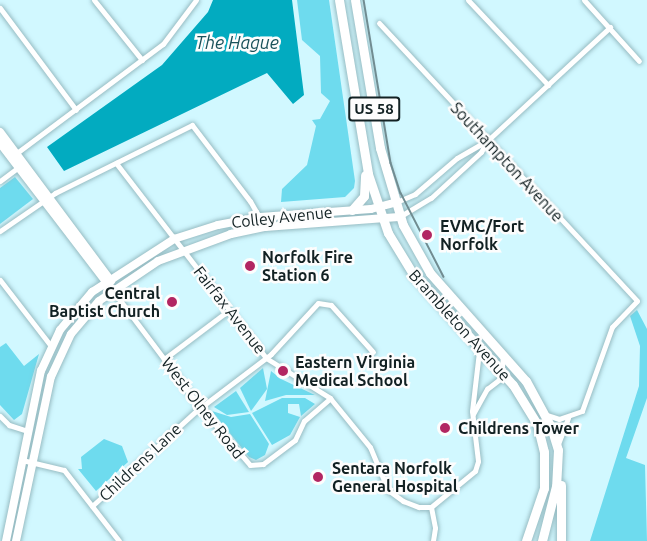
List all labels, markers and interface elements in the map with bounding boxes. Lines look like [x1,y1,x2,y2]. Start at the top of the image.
water label: The Hague [195,31,279,53]
road number: US 58 [347,97,401,121]
street label: Southampton Avenue [447,98,567,226]
street label: Colley Avenue [230,202,334,232]
place label: EVMC/Fort Norfolk [440,216,524,254]
marker: EVMC/Fort Norfolk [418,226,436,244]
place label: Norfolk Fire Station 6 [262,247,353,285]
marker: Norfolk Fire Station 6 [243,259,257,273]
street label: Fairfax Avenue [190,262,270,358]
street label: Brambleton Avenue [405,265,515,385]
place label: Central Baptist Church [49,283,160,321]
marker: Central Baptist Church [165,295,179,309]
place label: Eastern Virginia Medical School [295,352,415,390]
street label: West Olney Road [158,354,248,462]
marker: Eastern Virginia Medical School [276,364,290,378]
place label: Childrens Tower [458,418,579,438]
street label: Childrens Lane [95,419,185,505]
marker: Childrens Tower [436,419,454,437]
place label: Sentara Norfolk General Hospital [332,458,458,496]
marker: Sentara Norfolk General Hospital [309,468,327,486]

